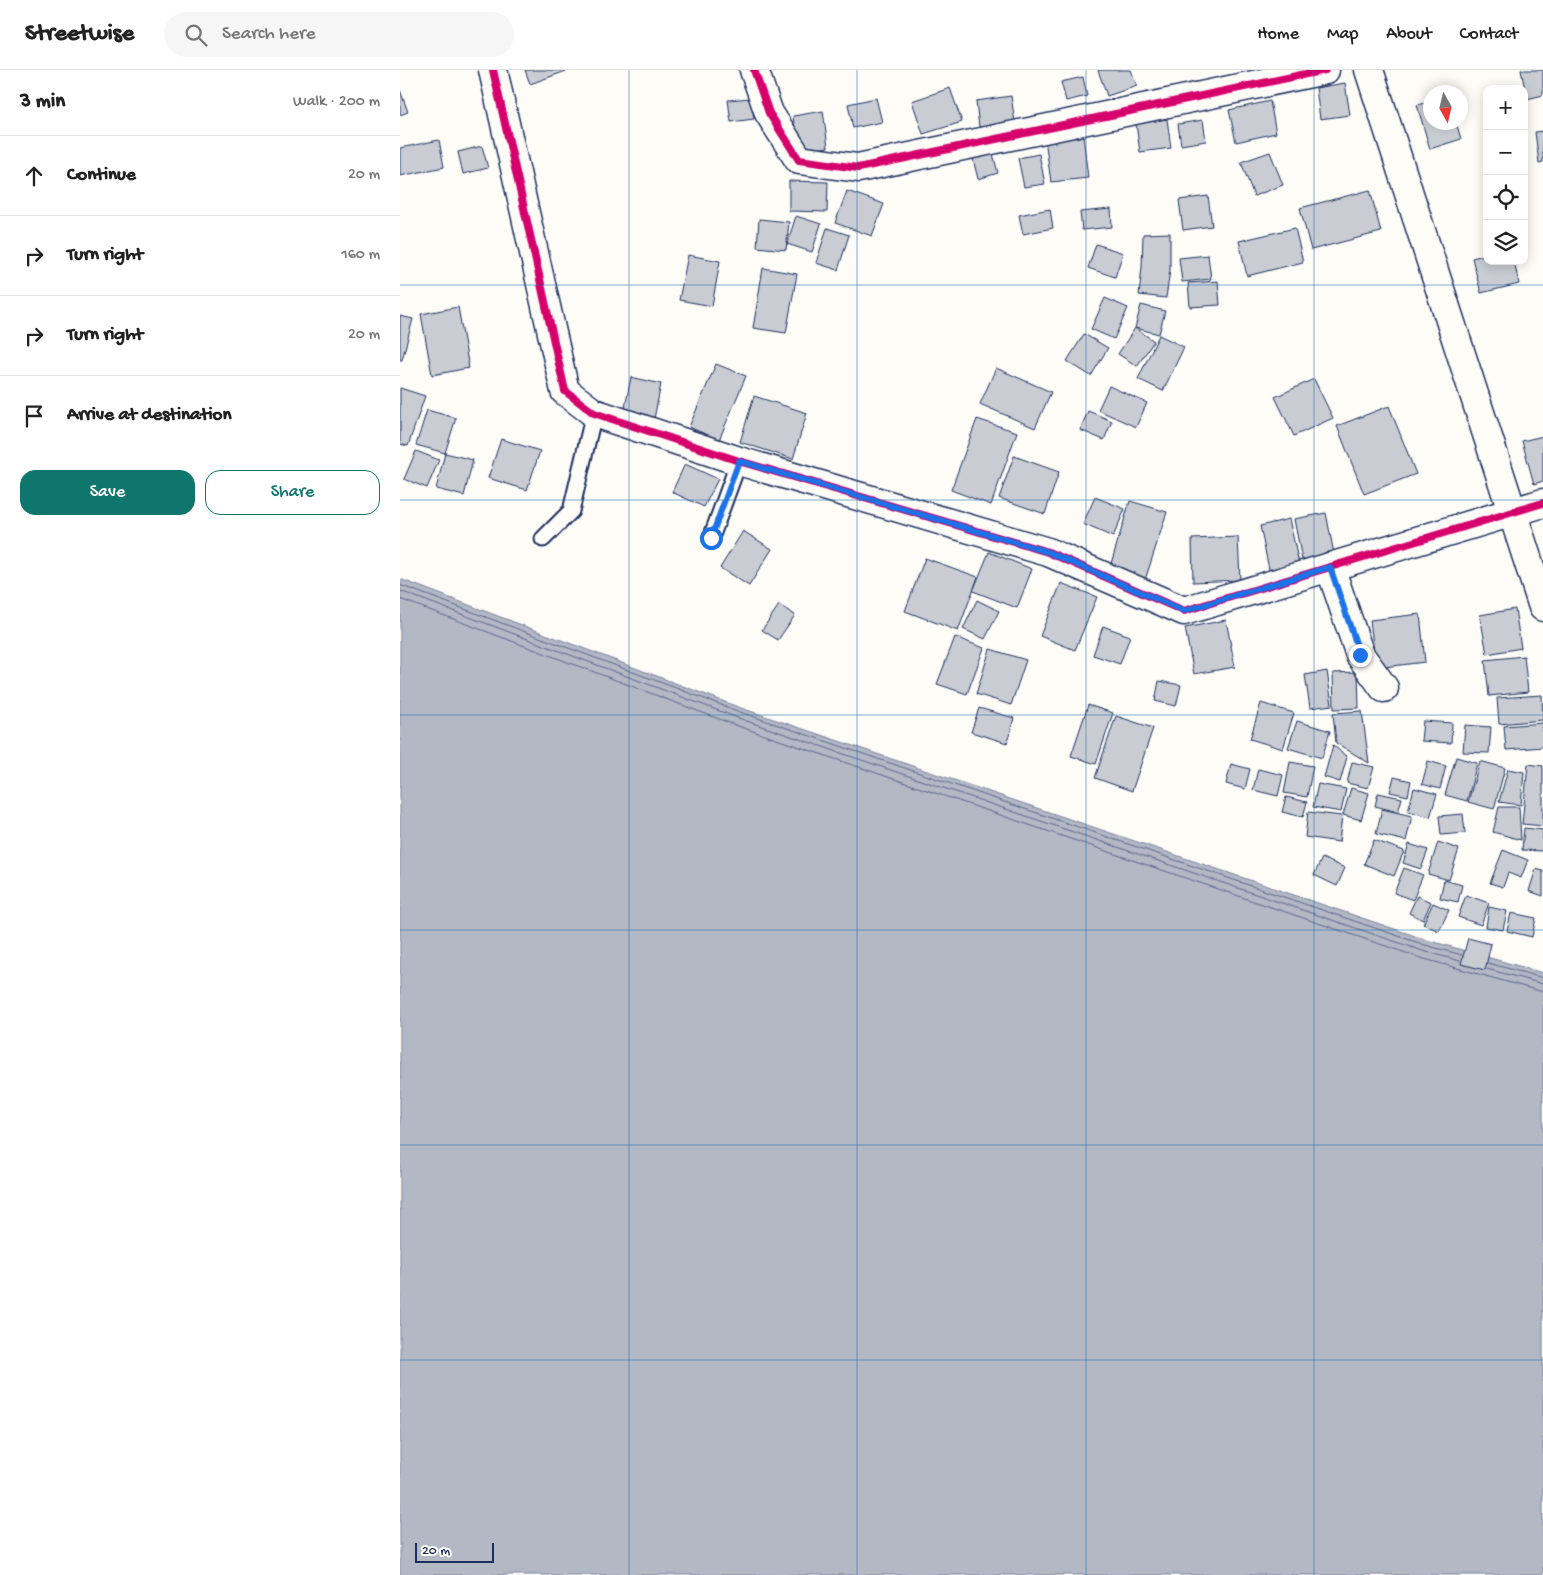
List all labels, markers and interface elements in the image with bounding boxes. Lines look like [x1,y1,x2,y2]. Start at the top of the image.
search box [164,12,514,57]
text: Streetwise [25,20,134,49]
icon: search [182,21,210,49]
text: Search here [222,23,316,46]
text: Home [1257,24,1299,45]
text: Map [1327,24,1358,45]
text: About [1386,24,1432,45]
text: Contact [1460,24,1518,45]
north arrow [1423,85,1468,130]
map controls [1483,85,1528,265]
button: + [1483,85,1528,130]
text: 3 min [20,90,65,115]
text: Walk · 200 m [293,93,380,112]
button: − [1483,130,1528,175]
icon: ahead [20,162,48,190]
text: Continue [67,164,136,187]
text: 20 m [348,166,380,185]
button: locate [1483,175,1528,220]
button: layers [1483,220,1528,265]
icon: right [20,242,48,270]
text: Turn right [67,244,143,267]
text: 160 m [341,246,380,265]
icon: right [20,322,48,350]
text: Turn right [67,324,143,347]
text: 20 m [348,326,380,345]
icon: arrive [20,402,48,430]
text: Arrive at destination [67,404,231,427]
button: Save [20,470,195,515]
button: Share [205,470,380,515]
route start [700,527,723,550]
route end [1349,644,1372,667]
scale bar [415,1540,494,1563]
text: 20 m [422,1543,450,1560]

